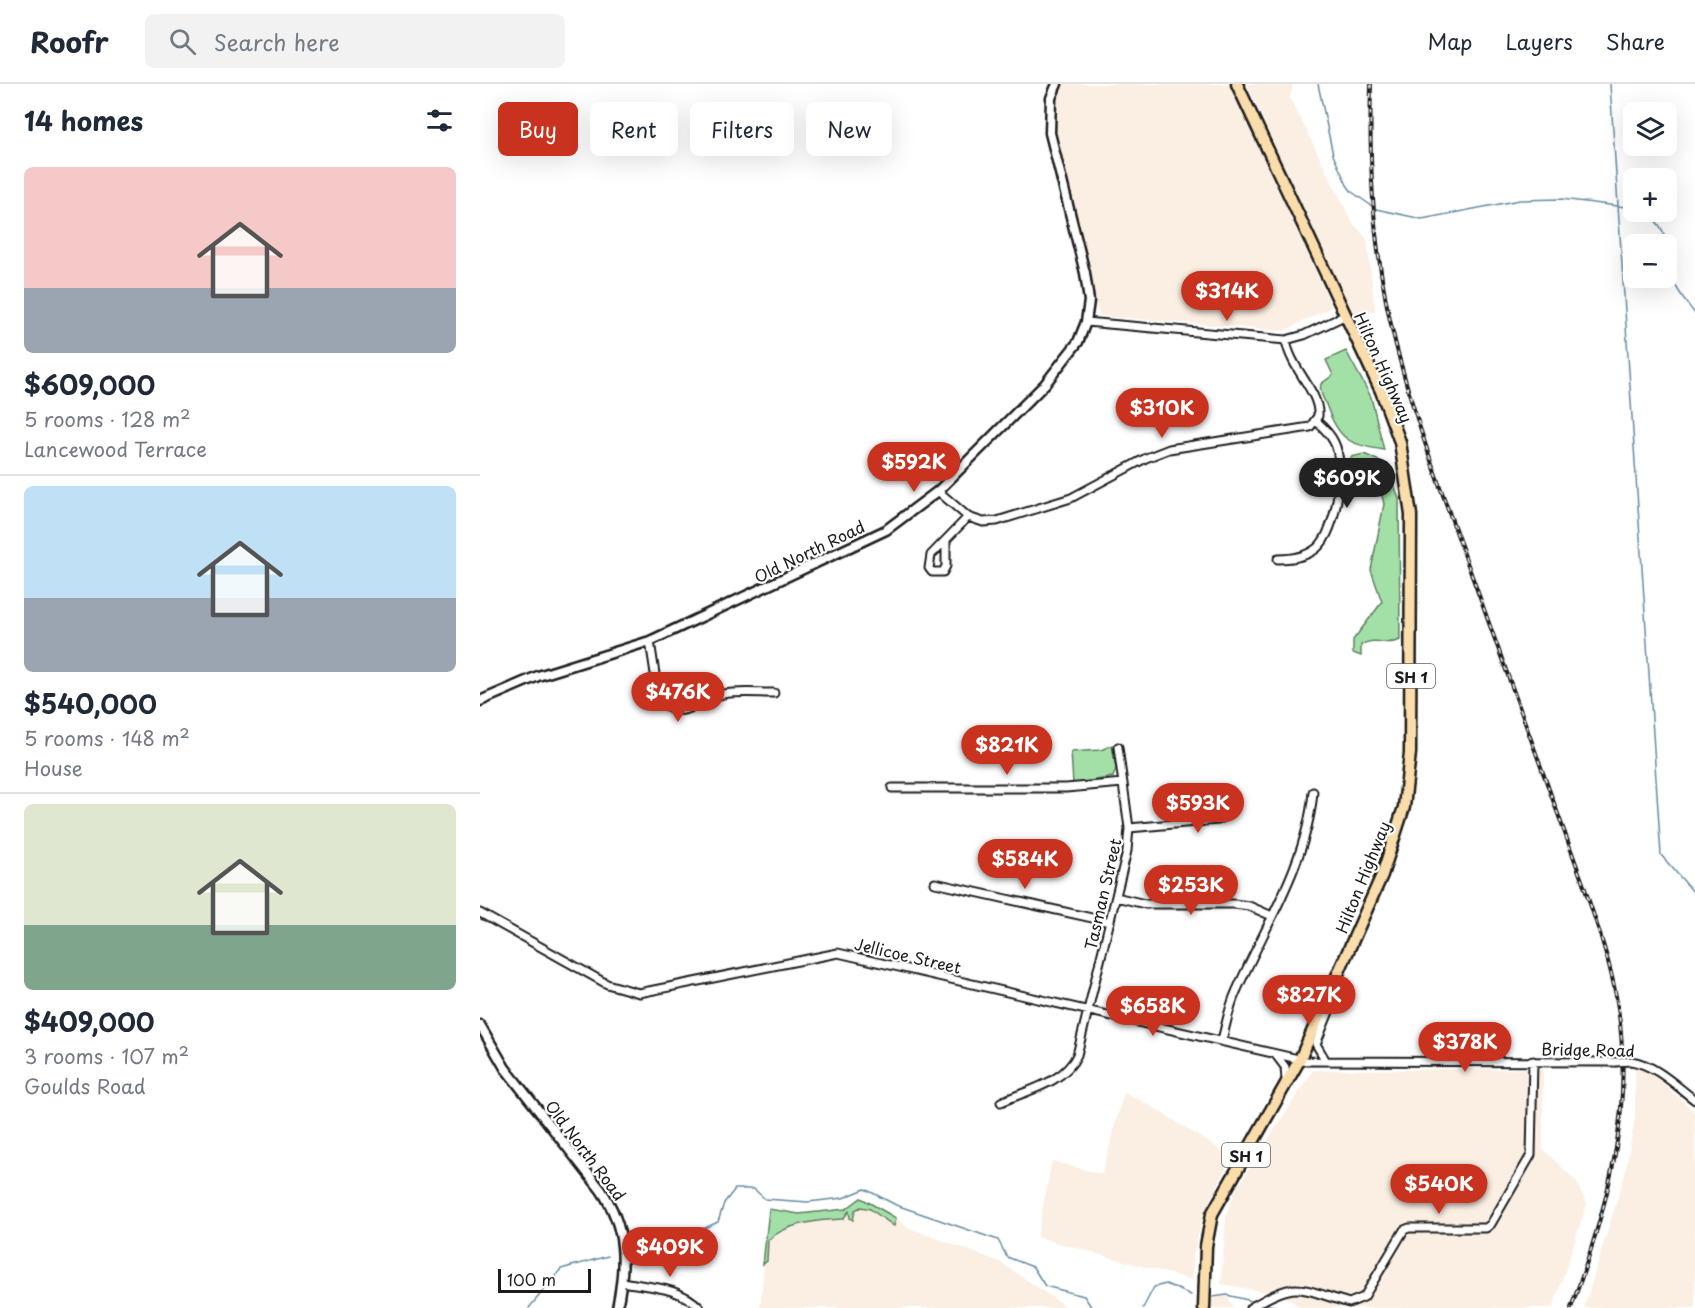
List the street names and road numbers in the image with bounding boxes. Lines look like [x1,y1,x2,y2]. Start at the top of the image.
street label: Hilton Highway [1349,308,1419,426]
street label: Old North Road [750,514,868,588]
road number: SH 1 [1387,664,1435,688]
street label: Hilton Highway [1329,817,1395,937]
street label: Tasman Street [1077,835,1127,952]
street label: Jellicoe Street [852,931,964,979]
street label: Bridge Road [1541,1036,1635,1062]
street label: Old North Road [540,1095,632,1205]
road number: SH 1 [1222,1143,1270,1167]

